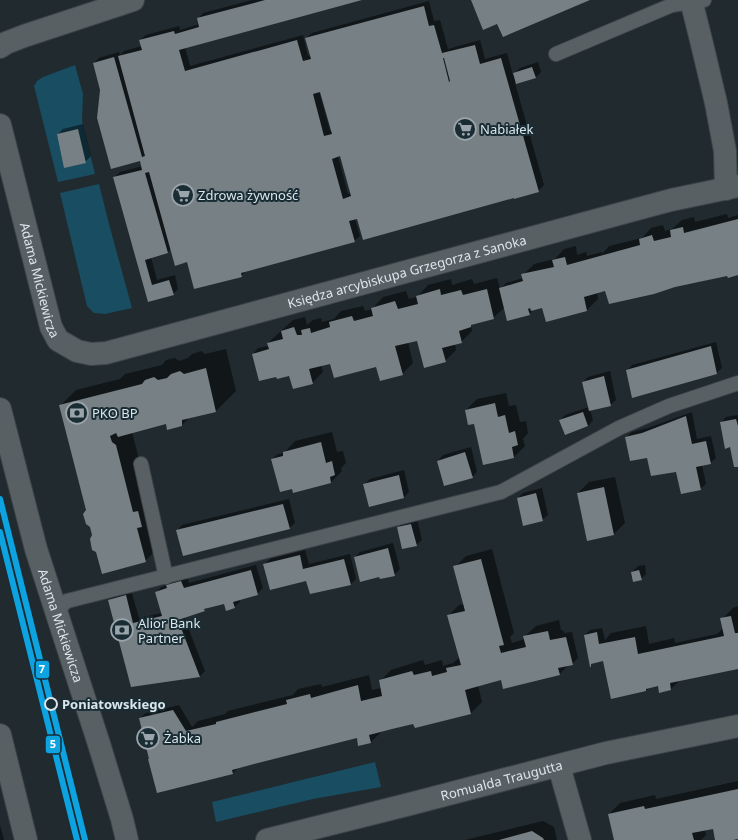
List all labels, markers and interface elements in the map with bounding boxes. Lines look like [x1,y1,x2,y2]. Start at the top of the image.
supermarket icon: Nabiałek [452,116,478,142]
place label: Nabiałek [480,120,534,138]
supermarket icon: Zdrowa żywność [170,182,196,208]
place label: Zdrowa żywność [198,186,298,204]
street label: Adama Mickiewicza [16,220,64,341]
street label: Księdza arcybiskupa Grzegorza z Sanoka [285,231,528,312]
bank icon: PKO BP [64,400,90,426]
place label: PKO BP [92,404,138,422]
street label: Adama Mickiewicza [34,566,88,685]
place label: Alior Bank Partner [138,614,200,647]
bank icon: Alior Bank Partner [109,617,135,643]
line badge: 7 [35,660,50,679]
text: 7 [39,661,45,676]
place label: Poniatowskiego [62,695,166,713]
marker: Poniatowskiego [44,697,58,711]
supermarket icon: Żabka [135,725,161,751]
place label: Żabka [164,729,201,747]
line badge: 5 [45,735,61,754]
text: 5 [50,736,56,751]
street label: Romualda Traugutta [439,756,564,805]

